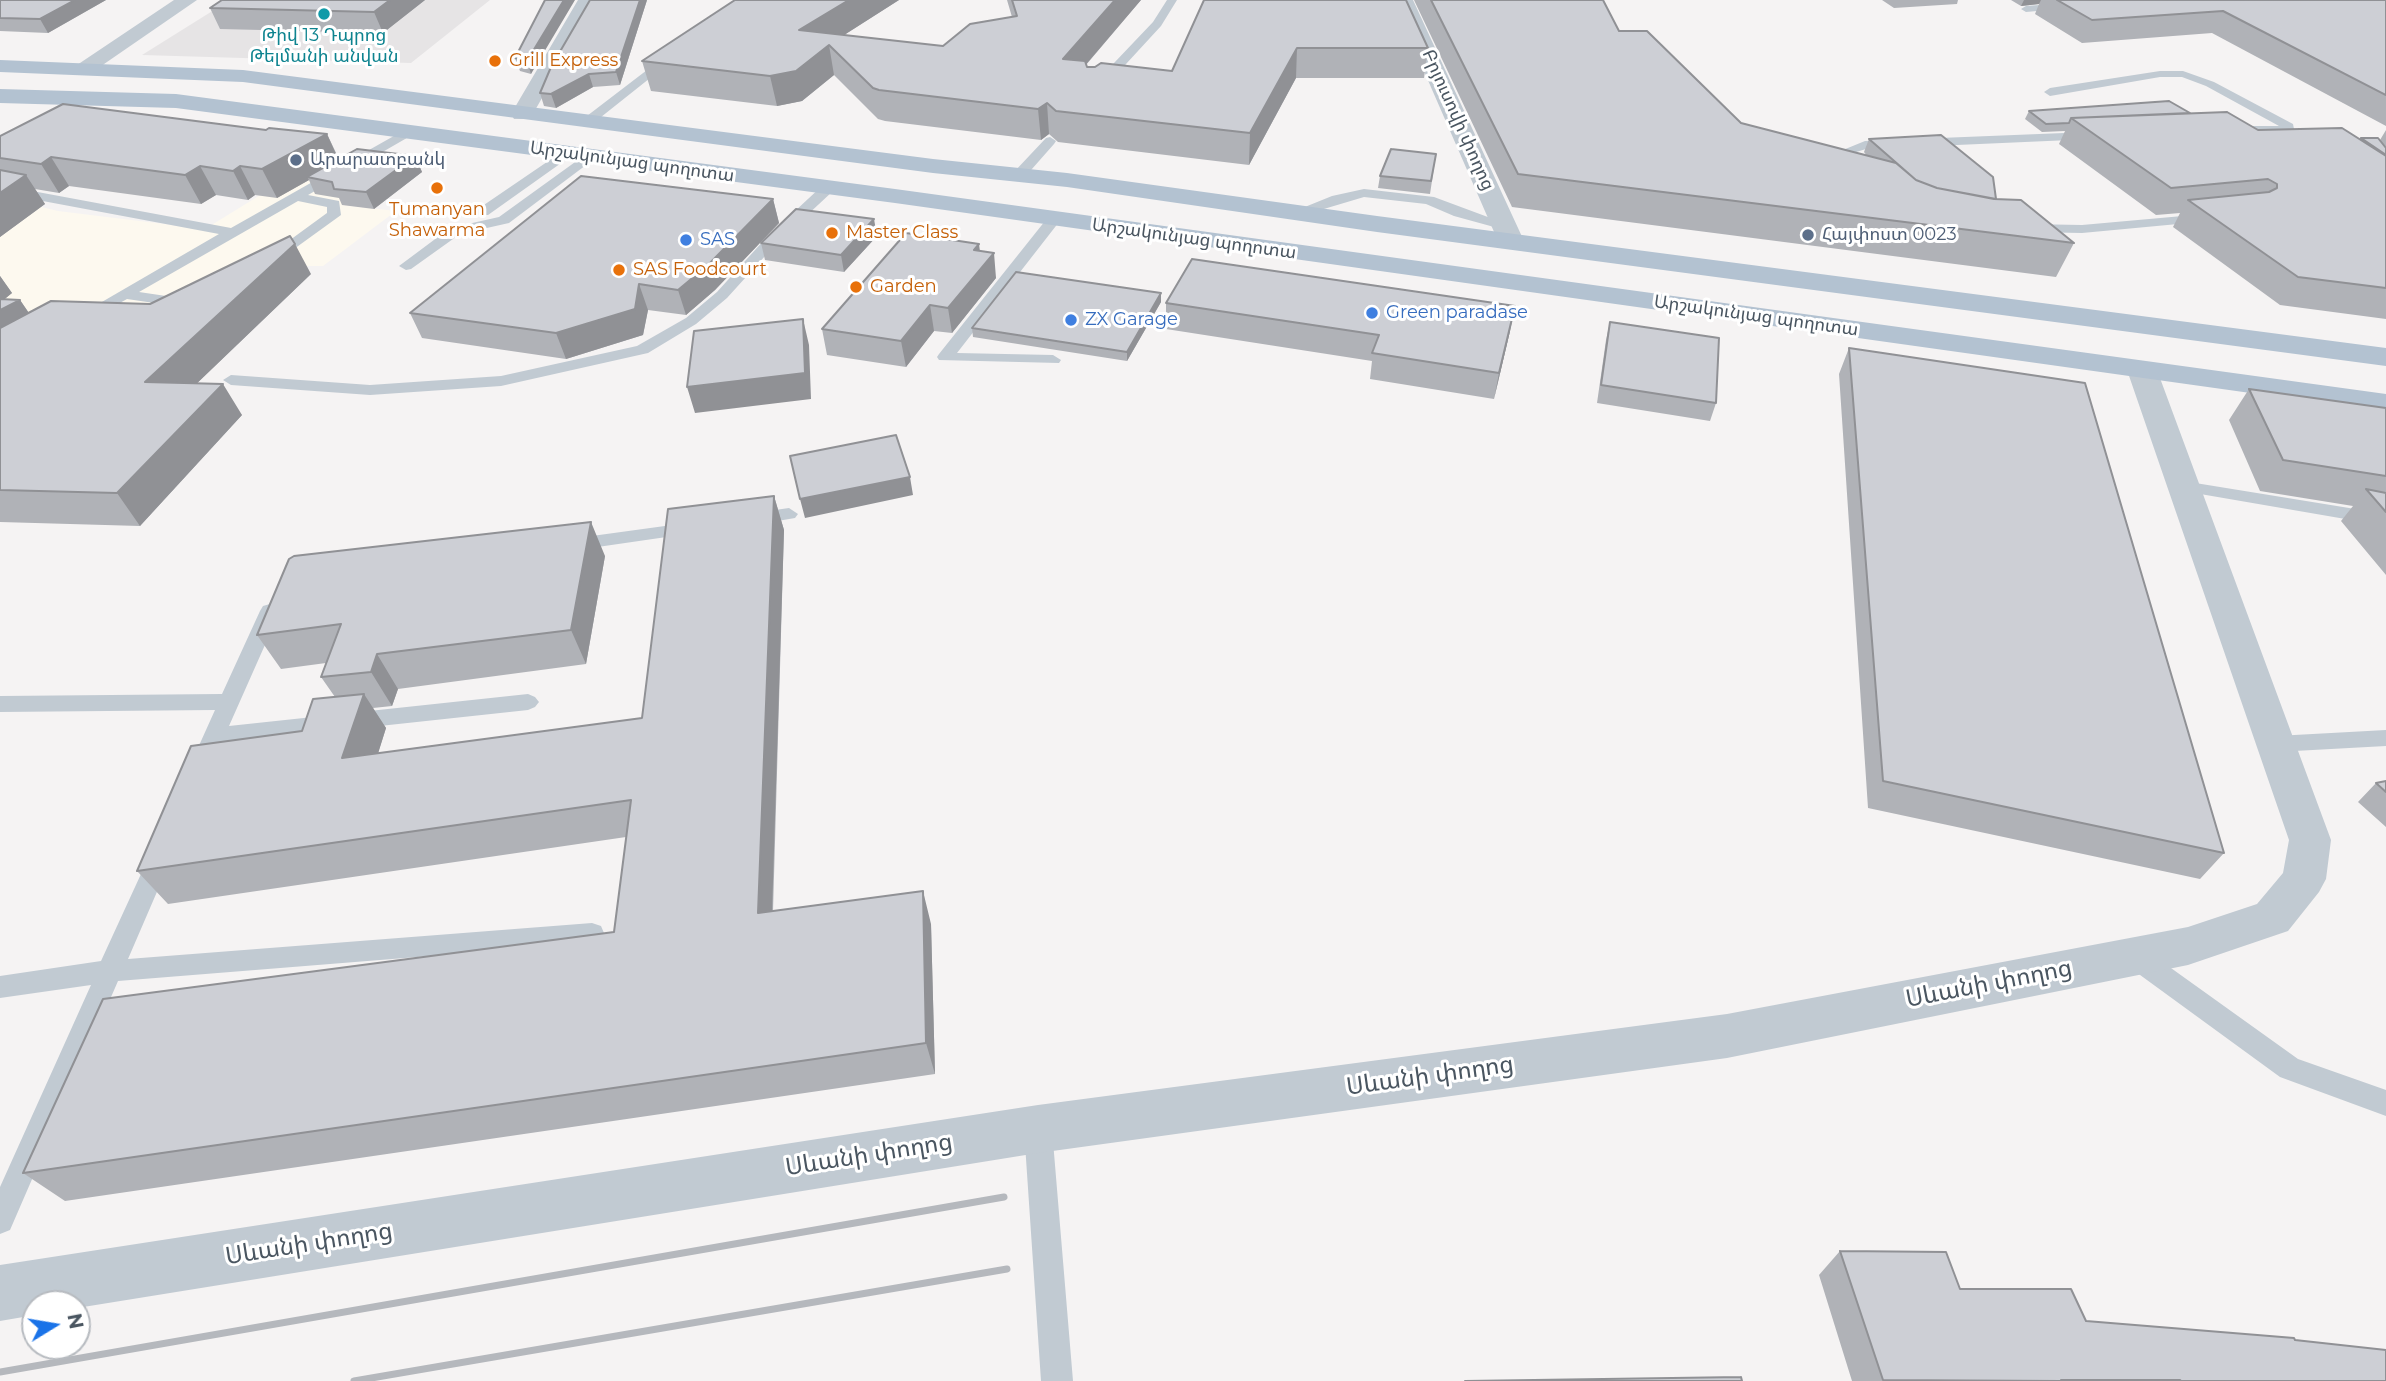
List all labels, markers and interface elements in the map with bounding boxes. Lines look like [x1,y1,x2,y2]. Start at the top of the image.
marker: Թիվ 13 Դպրոց Թելմանի անվան [316,6,332,22]
place label: Թիվ 13 Դպրոց Թելմանի անվան [249,25,399,68]
street label: Բրյուսովի փողոց [1417,46,1499,194]
place label: Grill Express [509,50,618,72]
marker: Grill Express [487,53,503,69]
street label: Արշակունյաց պողոտա [528,137,736,187]
place label: Արարատբանկ [310,149,445,171]
marker: Արարատբանկ [288,152,304,168]
marker: Tumanyan Shawarma [429,180,445,196]
place label: Tumanyan Shawarma [389,199,485,242]
street label: Արշակունյաց պողոտա [1090,214,1298,264]
place label: Master Class [846,222,958,244]
place label: Հայփոստ 0023 [1822,224,1957,246]
marker: Master Class [824,225,840,241]
marker: Հայփոստ 0023 [1800,227,1816,243]
place label: SAS [700,229,735,251]
marker: SAS [678,232,694,248]
place label: SAS Foodcourt [633,259,767,281]
marker: SAS Foodcourt [611,262,627,278]
place label: Garden [870,276,937,298]
marker: Garden [848,279,864,295]
street label: Արշակունյաց պողոտա [1652,291,1860,341]
place label: Green paradase [1386,302,1528,324]
marker: Green paradase [1364,305,1380,321]
place label: ZX Garage [1085,309,1178,331]
marker: ZX Garage [1063,312,1079,328]
street label: Սևանի փողոց [1903,954,2075,1014]
street label: Սևանի փողոց [1344,1050,1516,1102]
street label: Սևանի փողոց [783,1128,955,1182]
street label: Սևանի փողոց [223,1217,395,1271]
north arrow [21,1290,91,1360]
text: N [62,1312,88,1331]

